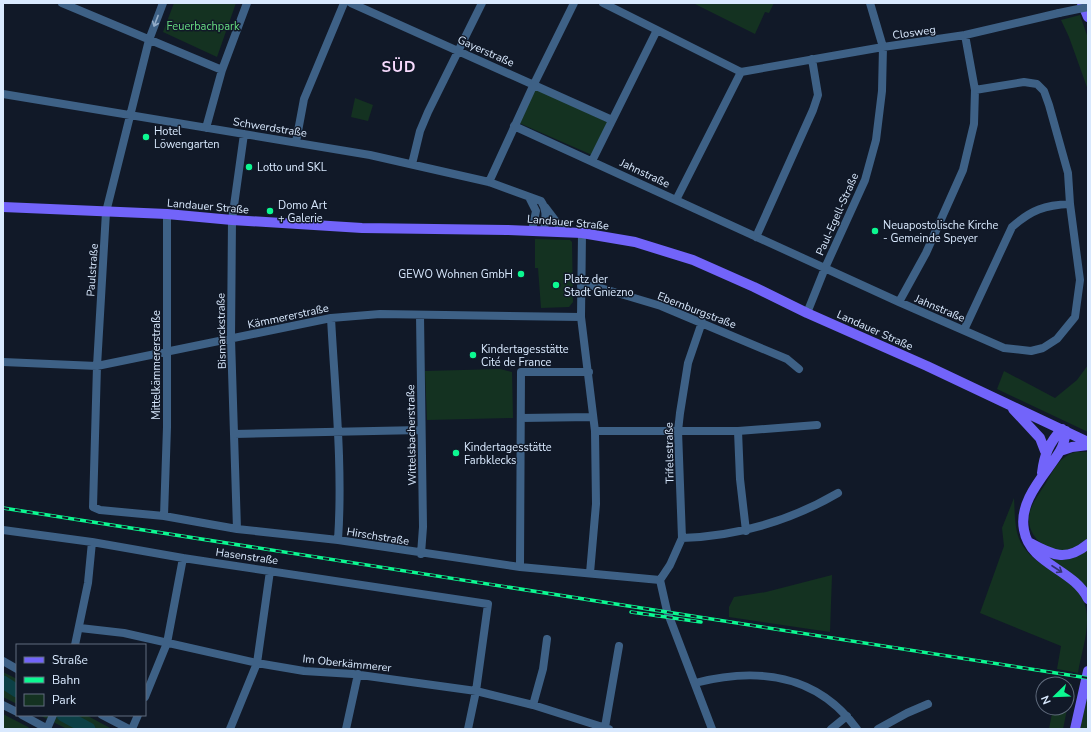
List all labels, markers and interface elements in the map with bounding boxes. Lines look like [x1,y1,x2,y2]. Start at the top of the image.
one-way arrow [152,15,159,28]
park label: Feuerbachpark [167,19,240,34]
street label: Closweg [892,22,937,43]
street label: Gayerstraße [455,32,517,71]
district label: SÜD [382,57,416,77]
street label: Schwerdstraße [232,114,308,141]
place label: Hotel Löwengarten [154,124,220,152]
marker: Hotel Löwengarten [141,132,151,142]
street label: Jahnstraße [617,155,672,192]
place label: Lotto und SKL [257,160,327,175]
marker: Lotto und SKL [244,162,254,172]
street label: Paul-Egell-Straße [813,170,862,258]
street label: Landauer Straße [166,195,250,218]
place label: Domo Art + Galerie [278,198,327,226]
marker: Domo Art + Galerie [265,206,275,216]
street label: Landauer Straße [526,211,610,234]
place label: Neuapostolische Kirche - Gemeinde Speyer [883,218,998,246]
marker: Neuapostolische Kirche - Gemeinde Speyer [870,226,880,236]
street label: Paulstraße [83,243,102,297]
place label: GEWO Wohnen GmbH [398,267,513,282]
marker: GEWO Wohnen GmbH [516,269,526,279]
place label: Platz der Stadt Gniezno [564,272,634,300]
marker: Platz der Stadt Gniezno [551,280,561,290]
street label: Ebernburgstraße [655,289,738,332]
street label: Jahnstraße [911,291,967,326]
street label: Bismarckstraße [213,293,230,369]
street label: Kämmererstraße [246,301,330,332]
street label: Landauer Straße [834,307,915,354]
street label: Mittelkämmererstraße [149,310,164,420]
place label: Kindertagesstätte Cité de France [481,342,569,370]
marker: Kindertagesstätte Cité de France [468,350,478,360]
street label: Wittelsbacherstraße [403,384,420,486]
street label: Trifelsstraße [661,422,678,484]
place label: Kindertagesstätte Farbklecks [464,440,552,468]
marker: Kindertagesstätte Farbklecks [451,448,461,458]
street label: Hirschstraße [346,524,410,549]
street label: Hasenstraße [215,545,279,568]
one-way arrow [1051,565,1062,573]
legend [16,644,146,716]
street label: Im Oberkämmerer [302,651,392,676]
text: Straße [52,652,88,668]
text: Bahn [52,672,80,688]
north arrow [1035,676,1075,716]
text: Park [52,692,77,708]
text: N [1038,693,1055,706]

